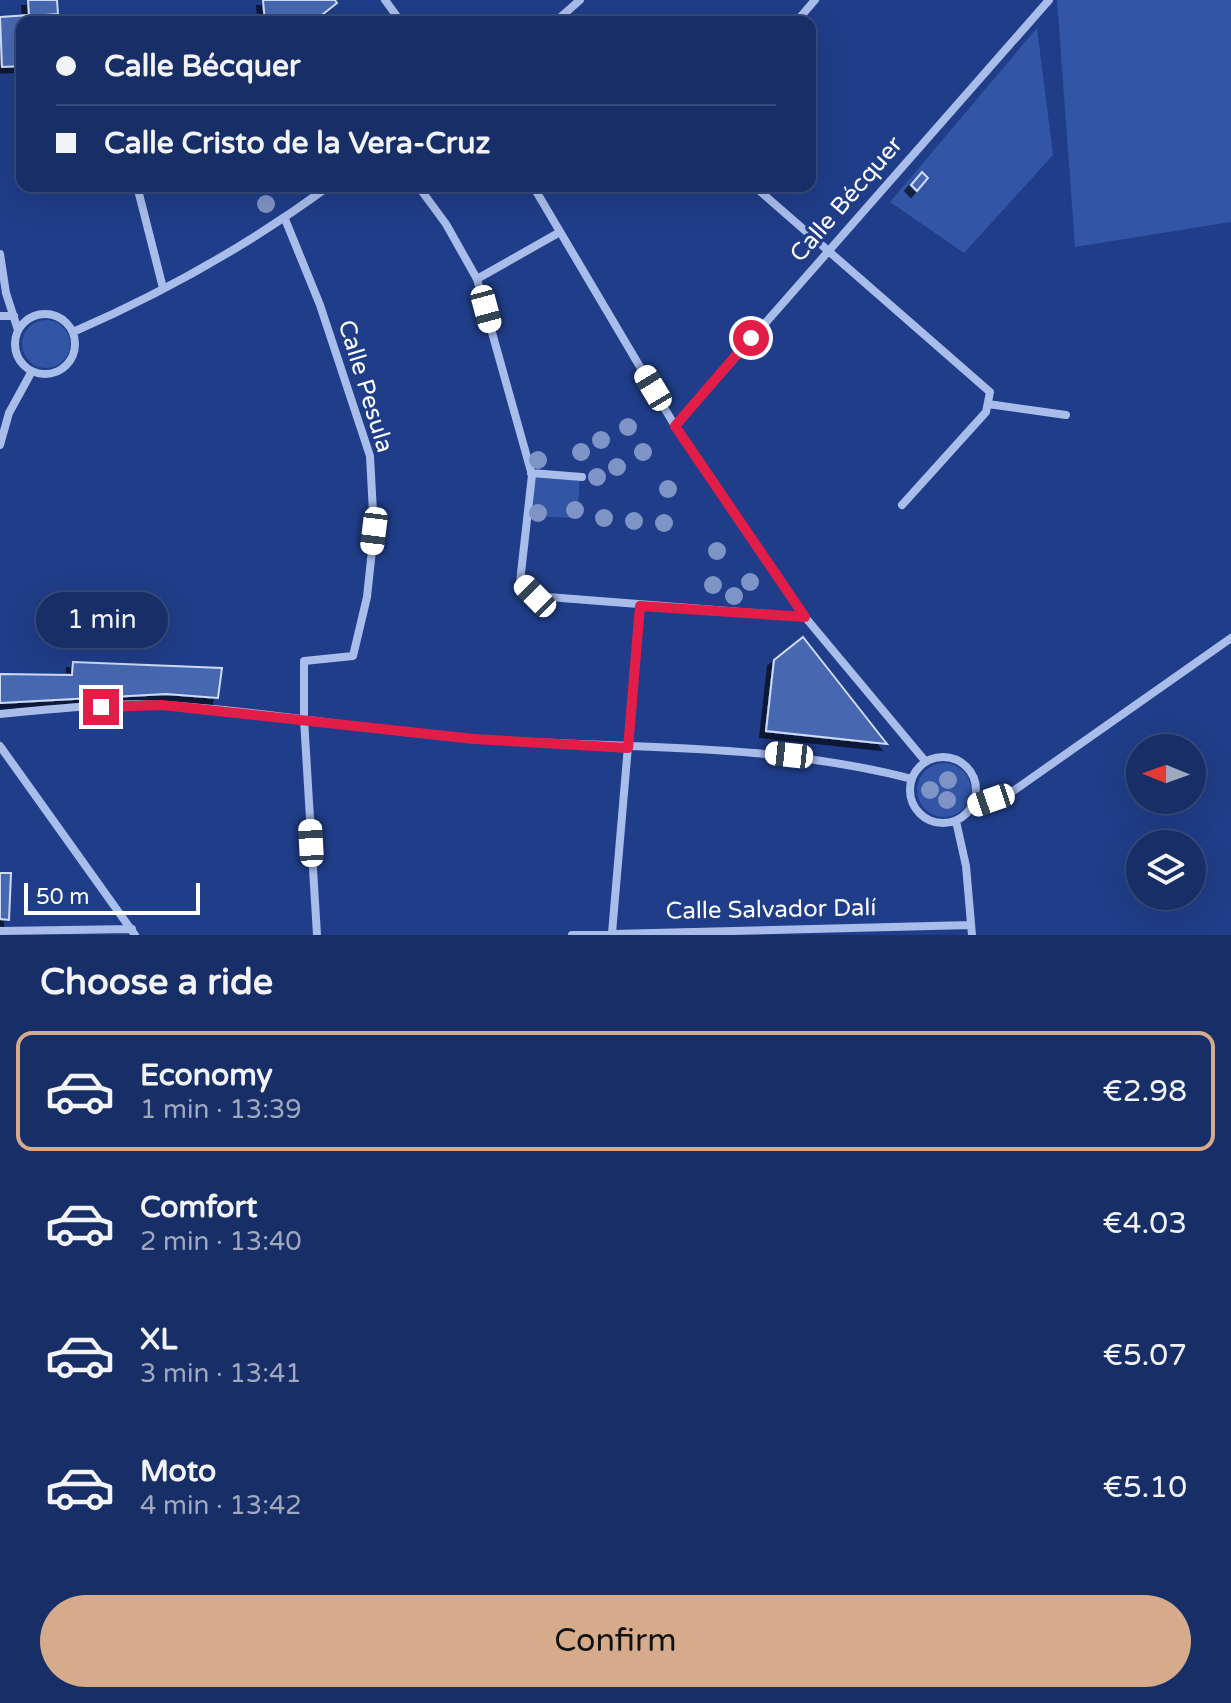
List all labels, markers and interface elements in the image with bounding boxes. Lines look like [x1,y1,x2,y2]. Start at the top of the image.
text: Calle Bécquer [104,48,301,85]
text: Calle Cristo de la Vera-Cruz [104,125,491,162]
street label: Calle Bécquer [784,130,909,268]
car [468,283,504,335]
street label: Calle Pesula [332,316,399,456]
route start [733,320,769,356]
car [630,361,676,415]
car [359,506,389,556]
car [510,571,560,621]
callout: 1 min [35,591,167,647]
text: 1 min [67,604,137,635]
route end [83,689,119,725]
north arrow [1126,734,1206,814]
map controls [1126,734,1206,910]
car [764,741,814,769]
car [964,781,1018,819]
car [298,818,324,868]
button: layers [1126,830,1206,910]
scale bar [24,879,200,915]
text: 50 m [36,884,90,910]
street label: Calle Salvador Dalí [665,893,877,926]
text: Choose a ride [40,961,273,1004]
icon: car [44,1055,116,1127]
text: Economy [140,1057,273,1094]
text: €2.98 [1102,1073,1187,1110]
text: 1 min · 13:39 [140,1094,302,1125]
icon: car [44,1187,116,1259]
text: Comfort [140,1189,258,1226]
text: €4.03 [1102,1205,1187,1242]
text: 2 min · 13:40 [140,1226,302,1257]
icon: car [44,1319,116,1391]
text: XL [140,1321,177,1358]
text: €5.07 [1103,1337,1187,1374]
text: 3 min · 13:41 [140,1358,302,1389]
icon: car [44,1451,116,1523]
text: Moto [140,1453,216,1490]
text: €5.10 [1103,1469,1187,1506]
text: 4 min · 13:42 [140,1490,302,1521]
button: Confirm [40,1595,1191,1687]

